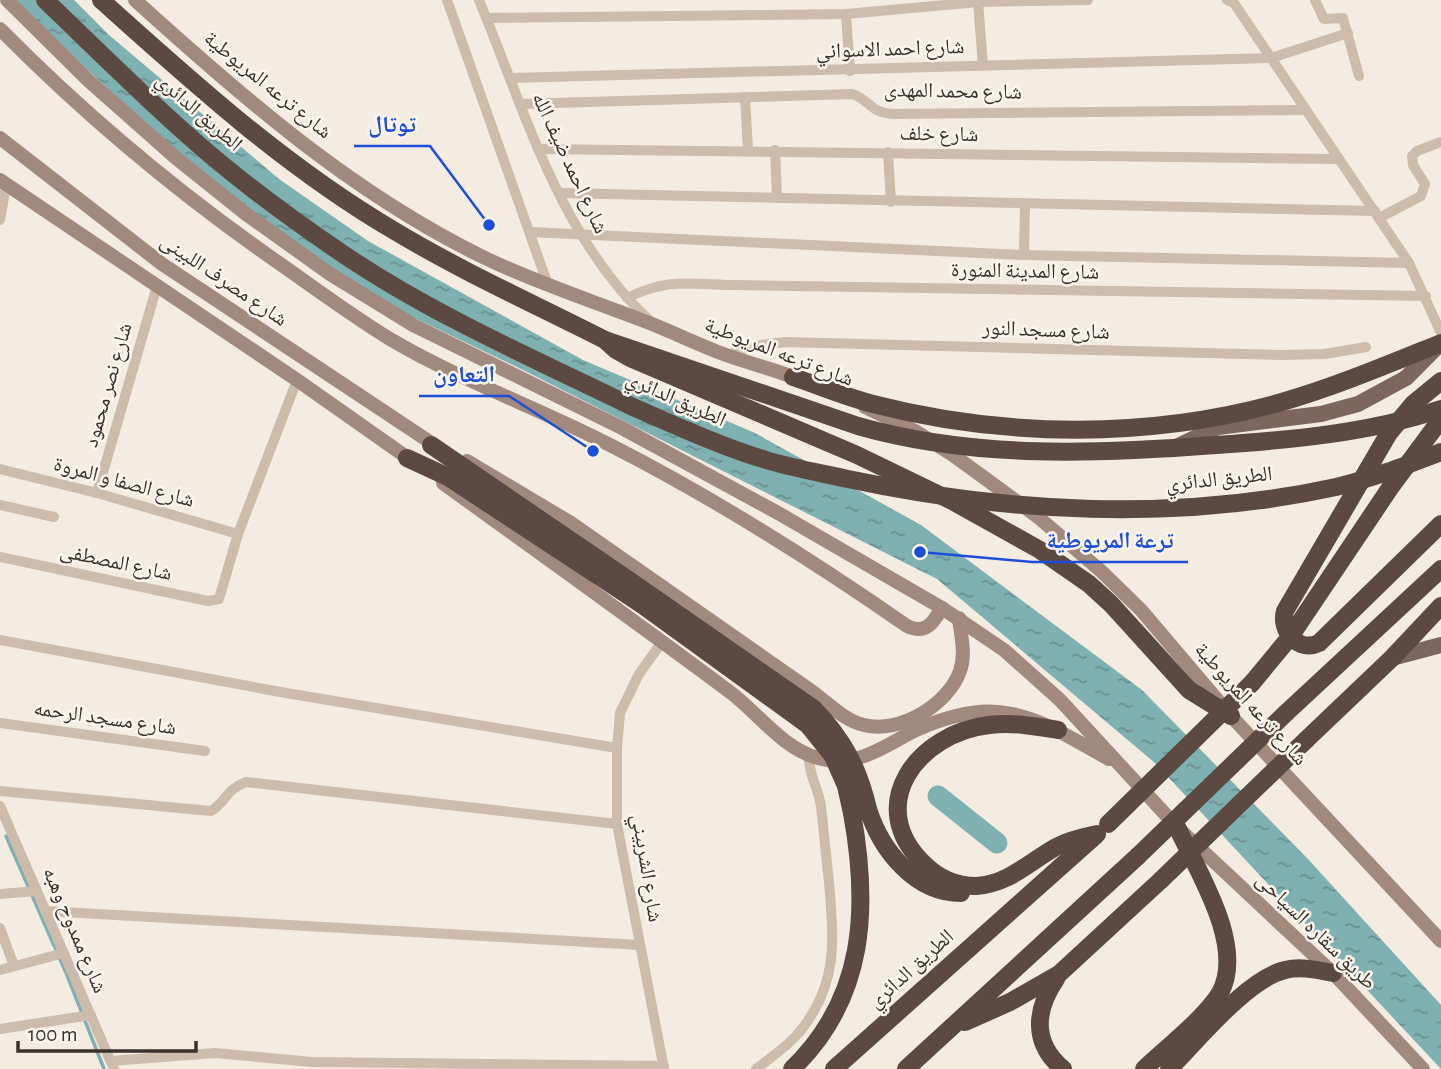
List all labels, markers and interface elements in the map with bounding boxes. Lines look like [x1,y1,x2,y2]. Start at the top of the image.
street label: شارع ترعه المريوطية [199,27,336,144]
street label: شارع احمد الاسواني [815,36,965,67]
street label: الطريق الدائري [148,69,246,159]
street label: شارع محمد المهدى [884,79,1022,105]
street label: شارع احمد ضيف الله [526,89,612,237]
callout: توتال [354,102,430,146]
text: توتال [368,114,417,138]
street label: شارع خلف [899,123,979,147]
street label: شارع مصرف اللبينى [156,230,291,332]
street label: شارع المدينة المنورة [951,259,1099,285]
street label: شارع ترعه المريوطية [701,314,856,392]
street label: شارع مسجد النور [981,317,1110,345]
street label: شارع نصر محمود [80,320,138,450]
callout: التعاون [419,352,509,396]
text: التعاون [433,364,495,388]
street label: الطريق الدائري [621,368,729,435]
street label: شارع الصفا و المروة [51,453,196,513]
street label: الطريق الدائري [1165,463,1274,500]
callout: ترعة المريوطية [1032,518,1188,562]
text: ترعة المريوطية [1046,530,1174,554]
street label: شارع المصطفى [58,540,174,586]
street label: شارع ترعه المريوطية [1189,639,1311,771]
street label: شارع مسجد الرحمه [32,698,178,740]
street label: شارع الشربيني [623,812,666,924]
street label: شارع ممدوح وهبه [37,864,111,997]
street label: طريق سقاره السياحى [1251,869,1380,995]
street label: الطريق الدائري [864,925,961,1017]
scale bar [18,1010,196,1054]
text: 100 m [28,1024,78,1045]

